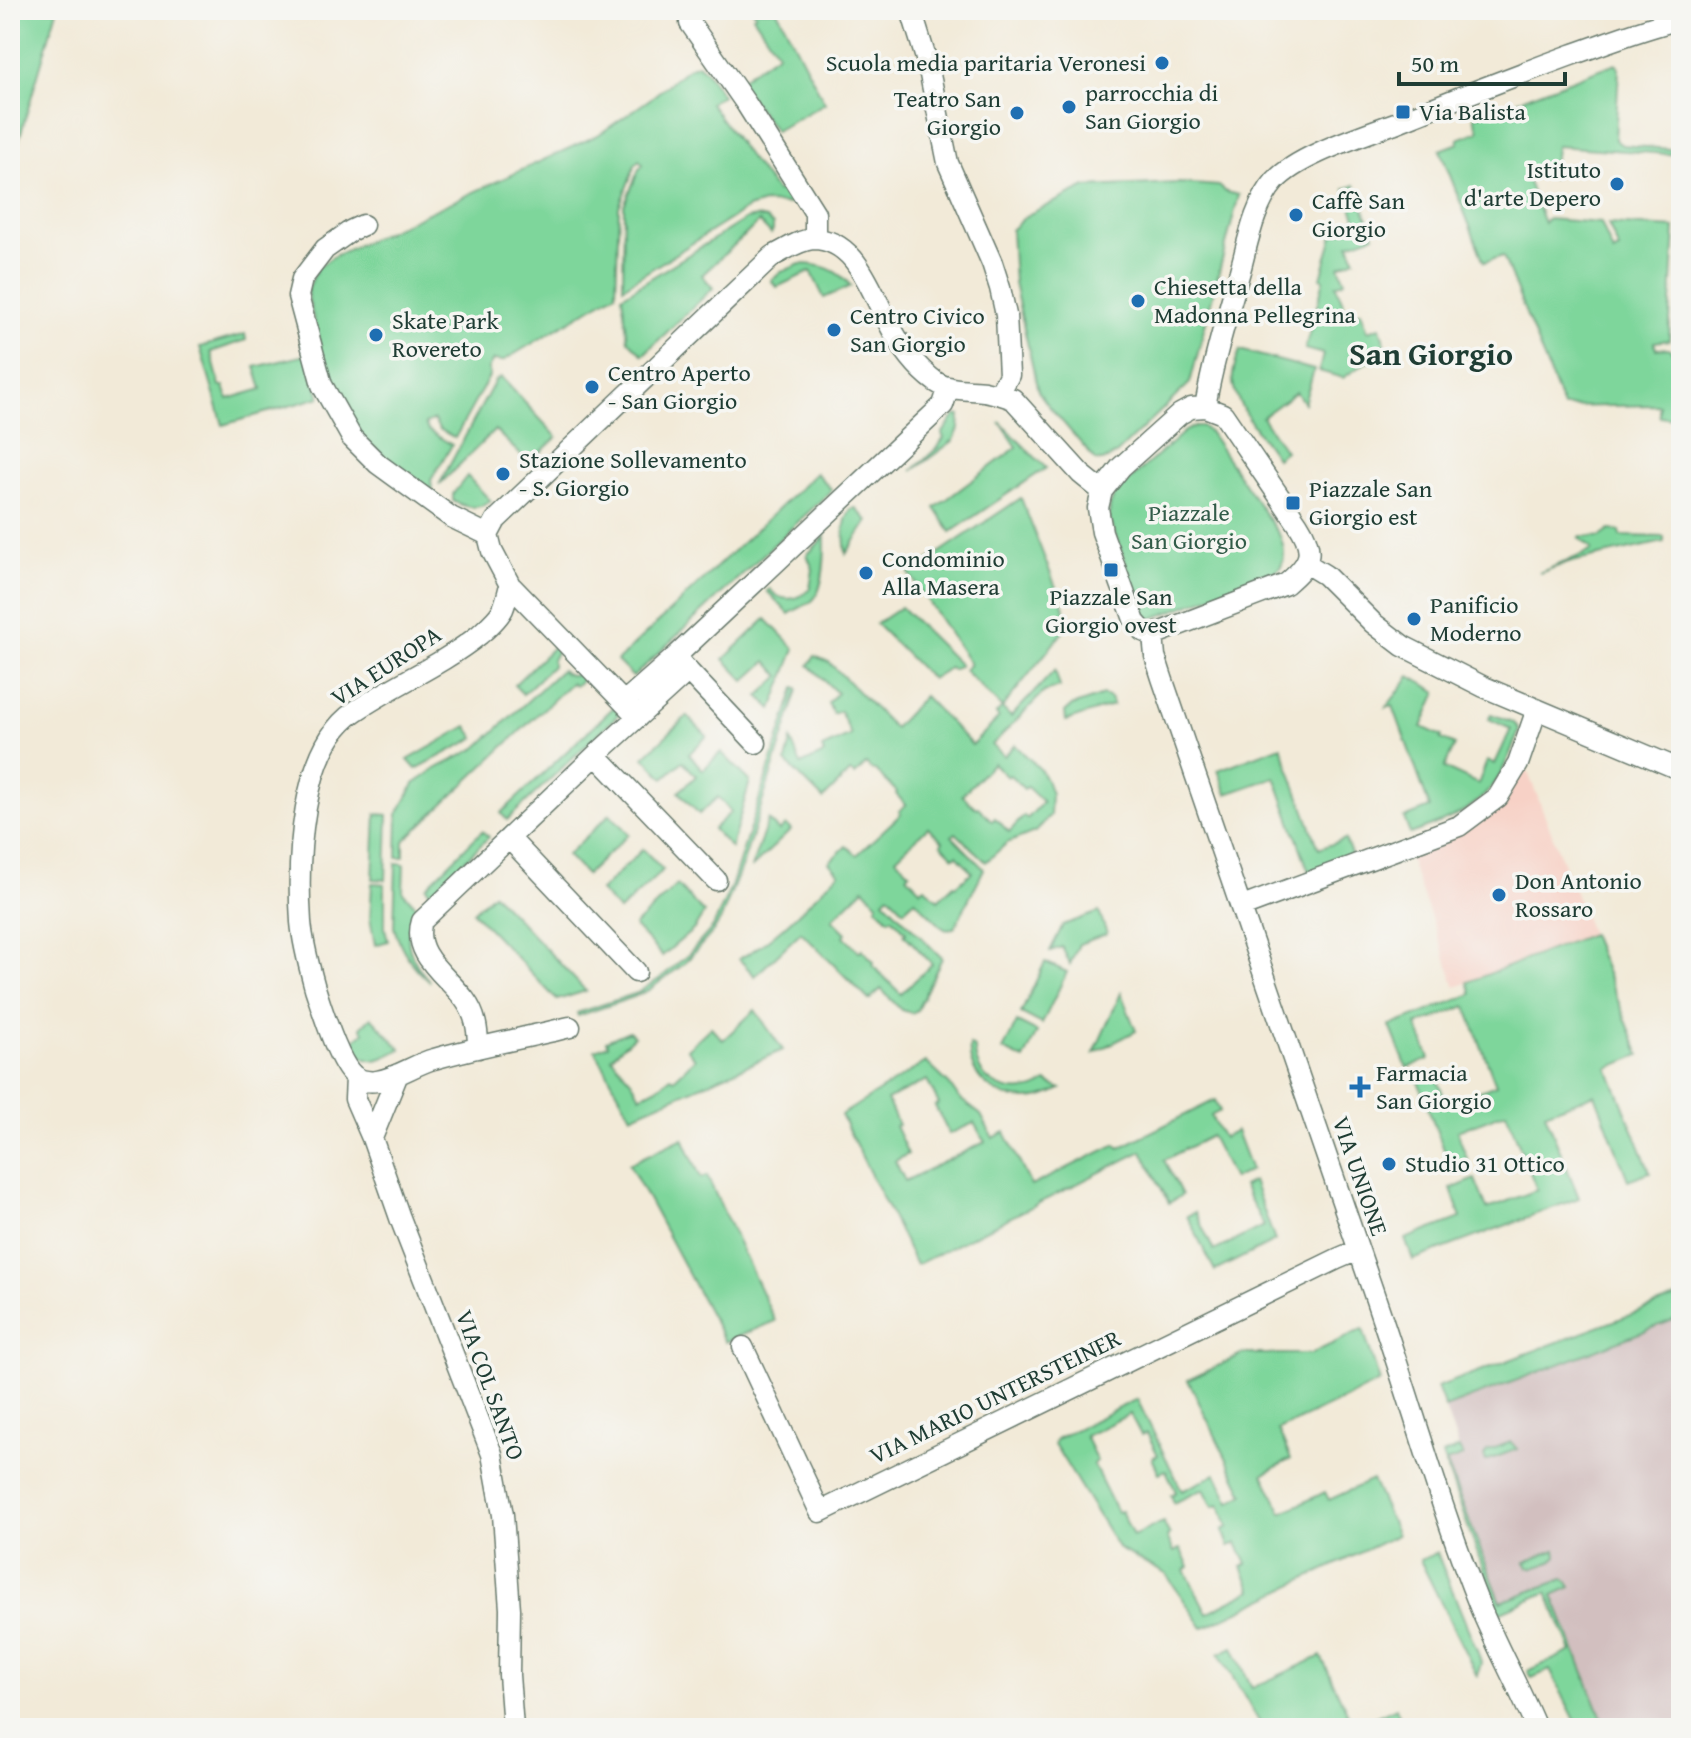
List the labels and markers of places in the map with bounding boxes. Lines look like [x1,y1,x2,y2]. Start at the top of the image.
place label: Scuola media paritaria Veronesi [826,45,1146,80]
marker: Scuola media paritaria Veronesi [1153,54,1171,72]
place label: parrocchia di San Giorgio [1085,75,1219,138]
place label: Teatro San Giorgio [894,81,1002,144]
place label: Via Balista [1419,94,1527,129]
marker: parrocchia di San Giorgio [1060,98,1078,116]
marker: Via Balista [1394,103,1412,121]
marker: Teatro San Giorgio [1008,104,1026,122]
place label: Istituto d'arte Depero [1464,152,1601,215]
marker: Istituto d'arte Depero [1608,175,1626,193]
place label: Caffè San Giorgio [1312,183,1405,246]
marker: Caffè San Giorgio [1287,206,1305,224]
place label: Chiesetta della Madonna Pellegrina [1154,269,1357,332]
marker: Chiesetta della Madonna Pellegrina [1129,292,1147,310]
place label: Centro Civico San Giorgio [850,298,985,361]
place label: Skate Park Rovereto [392,303,499,366]
marker: Centro Civico San Giorgio [825,321,843,339]
marker: Skate Park Rovereto [367,326,385,344]
place label: Centro Aperto - San Giorgio [608,355,751,418]
marker: Centro Aperto - San Giorgio [583,378,601,396]
place label: Stazione Sollevamento - S. Giorgio [519,442,747,505]
marker: Stazione Sollevamento - S. Giorgio [494,465,512,483]
place label: Piazzale San Giorgio est [1309,471,1433,534]
marker: Piazzale San Giorgio est [1284,494,1302,512]
place label: Condominio Alla Masera [882,541,1005,604]
marker: Piazzale San Giorgio ovest [1102,561,1120,579]
marker: Condominio Alla Masera [857,564,875,582]
place label: Piazzale San Giorgio ovest [1045,579,1177,642]
place label: Panificio Moderno [1430,587,1522,650]
marker: Panificio Moderno [1405,610,1423,628]
place label: Don Antonio Rossaro [1515,863,1642,926]
marker: Don Antonio Rossaro [1490,886,1508,904]
place label: Farmacia San Giorgio [1376,1055,1492,1118]
marker: Farmacia San Giorgio [1351,1078,1369,1096]
place label: Studio 31 Ottico [1405,1146,1565,1181]
marker: Studio 31 Ottico [1380,1155,1398,1173]

